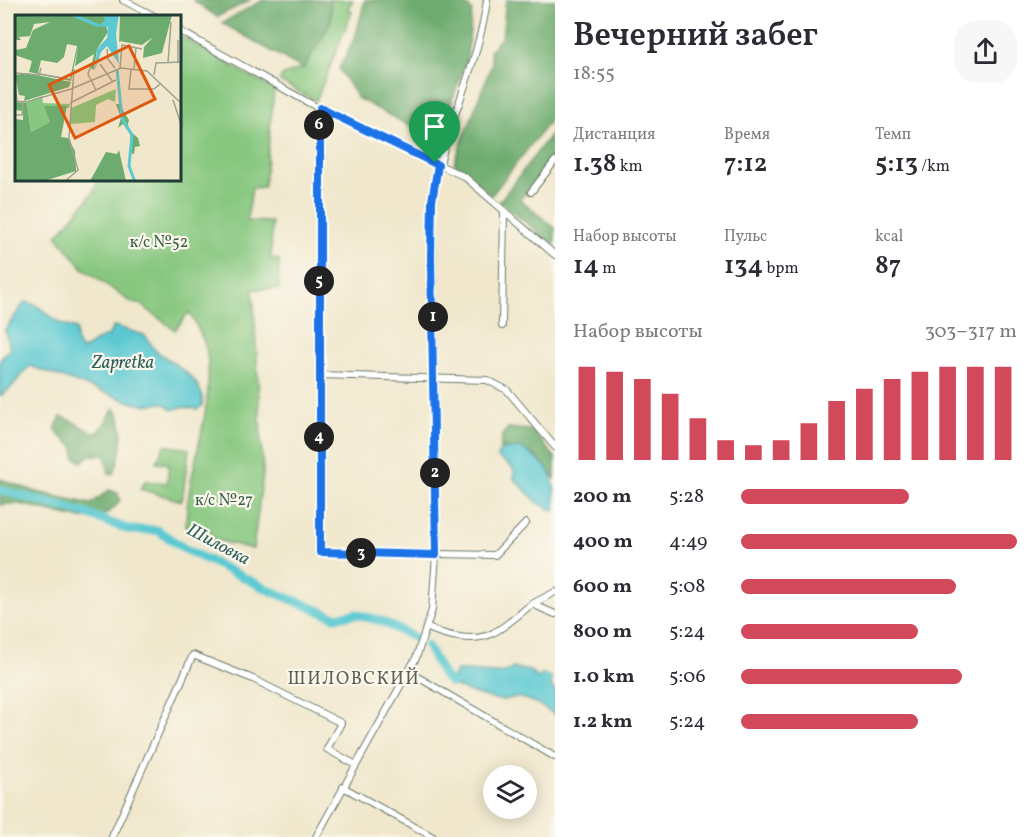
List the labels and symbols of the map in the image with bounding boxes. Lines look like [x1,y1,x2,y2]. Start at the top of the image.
inset map [15,15,182,182]
pin [409,101,460,163]
pin: 6 [304,110,334,140]
park label: к/с №52 [130,232,188,254]
pin: 5 [304,266,334,296]
pin: 1 [418,302,448,332]
water label: Zapretka [91,351,154,376]
pin: 4 [304,422,334,452]
pin: 2 [420,458,450,488]
park label: к/с №27 [195,490,253,512]
water label: Шиловка [182,518,254,572]
pin: 3 [346,538,376,568]
district label: ШИЛОВСКИЙ [288,667,420,692]

